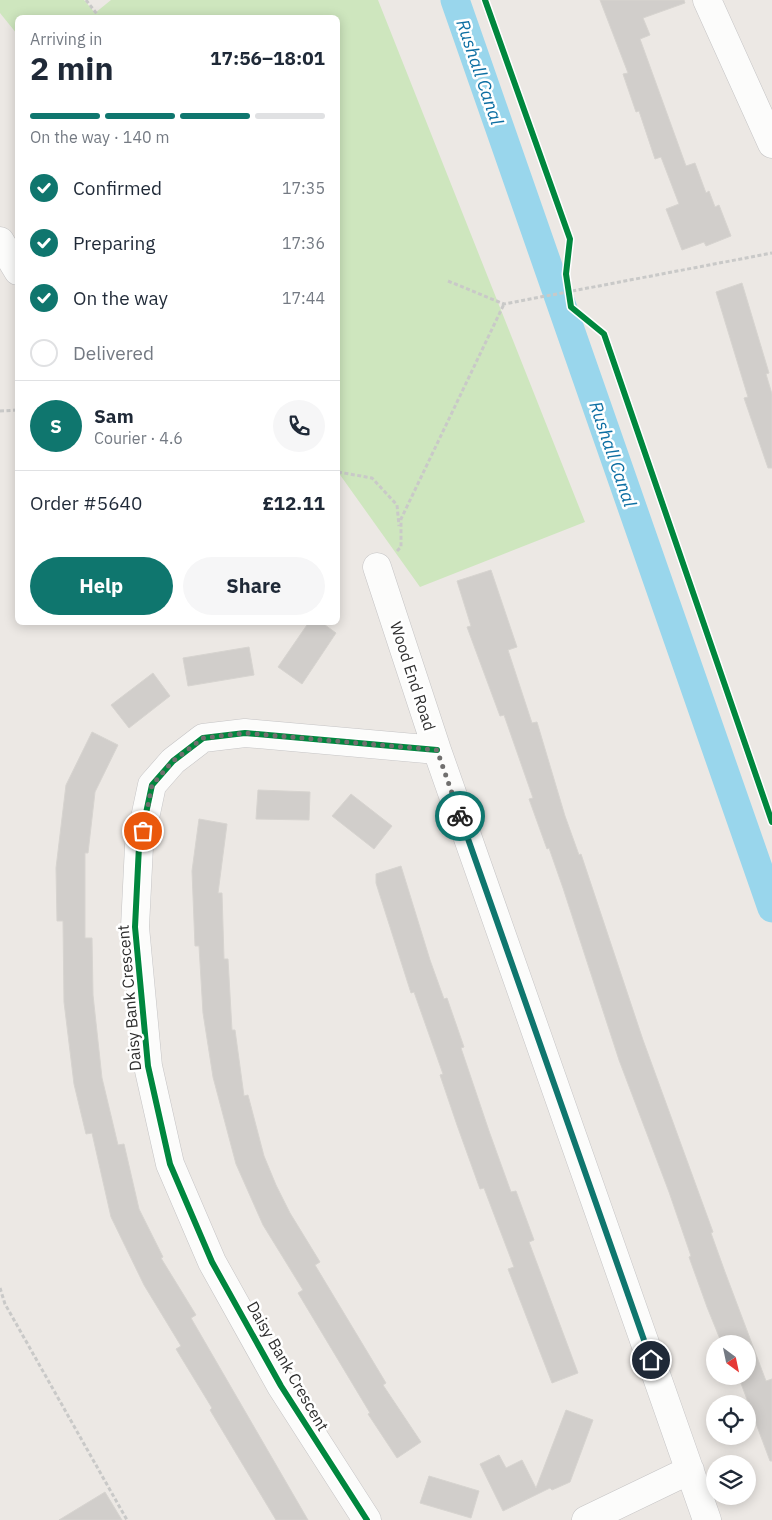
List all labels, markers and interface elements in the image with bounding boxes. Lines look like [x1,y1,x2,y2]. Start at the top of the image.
water label: Rushall Canal [451,16,509,128]
text: Arriving in [30,29,102,49]
text: 17:56–18:01 [210,46,325,70]
text: 2 min [30,47,114,89]
text: On the way · 140 m [30,127,169,147]
icon: check [30,174,58,202]
text: Confirmed [73,176,162,200]
text: 17:35 [282,178,325,198]
icon: check [30,229,58,257]
text: Preparing [73,231,155,255]
text: 17:36 [282,233,325,253]
icon: check [30,284,58,312]
text: On the way [73,286,168,310]
text: 17:44 [282,288,325,308]
text: Delivered [73,341,154,365]
water label: Rushall Canal [584,398,642,510]
button: phone [273,400,325,452]
text: Sam [94,404,134,428]
text: S [50,414,62,438]
text: Courier · 4.6 [94,428,183,448]
text: Order #5640 [30,491,142,515]
text: £12.11 [262,491,325,515]
button: Help [30,557,173,615]
button: Share [183,557,325,615]
street label: Wood End Road [386,619,440,733]
courier [435,791,485,841]
icon: bike [446,802,474,830]
pin [122,810,164,852]
icon: bag [129,817,157,845]
street label: Daisy Bank Crescent [113,924,145,1072]
street label: Daisy Bank Crescent [243,1298,333,1434]
north arrow [706,1335,756,1385]
map controls [706,1335,756,1505]
pin [630,1339,672,1381]
icon: home [637,1346,665,1374]
button: locate [706,1395,756,1445]
button: layers [706,1455,756,1505]

